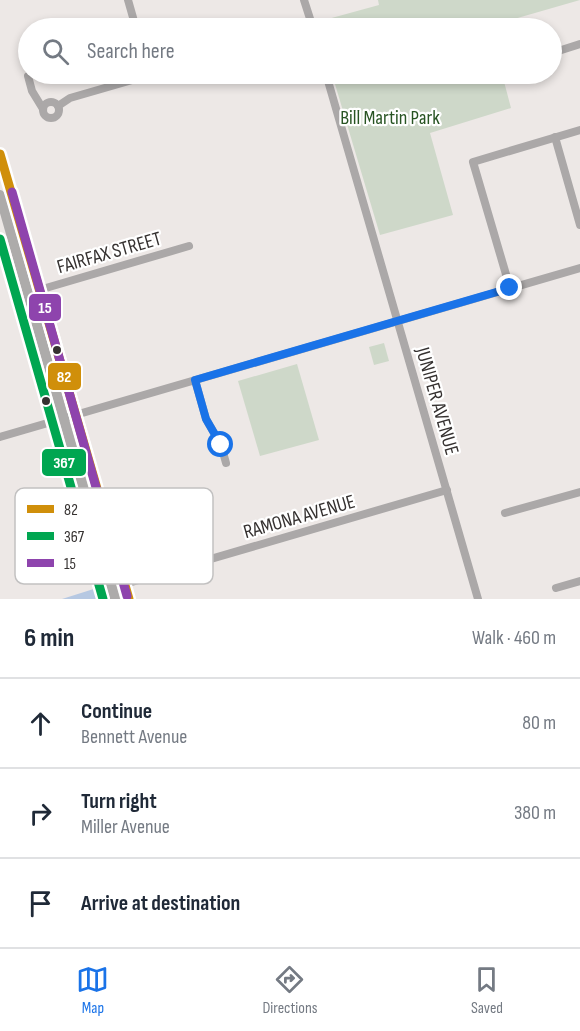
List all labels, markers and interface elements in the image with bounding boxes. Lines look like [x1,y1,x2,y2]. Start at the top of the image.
search box [18,18,562,84]
icon: search [39,35,72,68]
text: Search here [87,38,174,65]
park label: Bill Martin Park [340,106,440,130]
street label: FAIRFAX STREET [54,227,164,279]
route end [496,274,522,300]
line badge: 15 [28,293,62,322]
text: 15 [38,299,52,318]
unlabelled marker [51,344,63,356]
street label: JUNIPER AVENUE [410,344,464,458]
line badge: 82 [47,362,82,391]
text: 82 [57,368,71,387]
unlabelled marker [40,395,52,407]
route start [207,431,233,457]
line badge: 367 [41,448,87,477]
text: 367 [53,454,75,473]
legend [15,488,213,584]
street label: RAMONA AVENUE [241,490,358,544]
text: 82 [64,501,78,520]
text: 367 [64,528,85,547]
text: 15 [64,555,76,574]
text: 6 min [24,623,74,654]
text: Walk · 460 m [472,626,556,650]
text: Continue [81,698,152,725]
icon: ahead [24,707,57,740]
text: 80 m [522,711,556,735]
text: Bennett Avenue [81,725,187,749]
text: Turn right [81,788,157,815]
icon: right [24,797,57,830]
text: 380 m [514,801,556,825]
text: Miller Avenue [81,815,170,839]
icon: arrive [24,887,57,920]
text: Arrive at destination [81,890,240,917]
tab: Map [76,963,109,1018]
tab: Directions [262,963,317,1018]
tab: Saved [470,963,503,1018]

